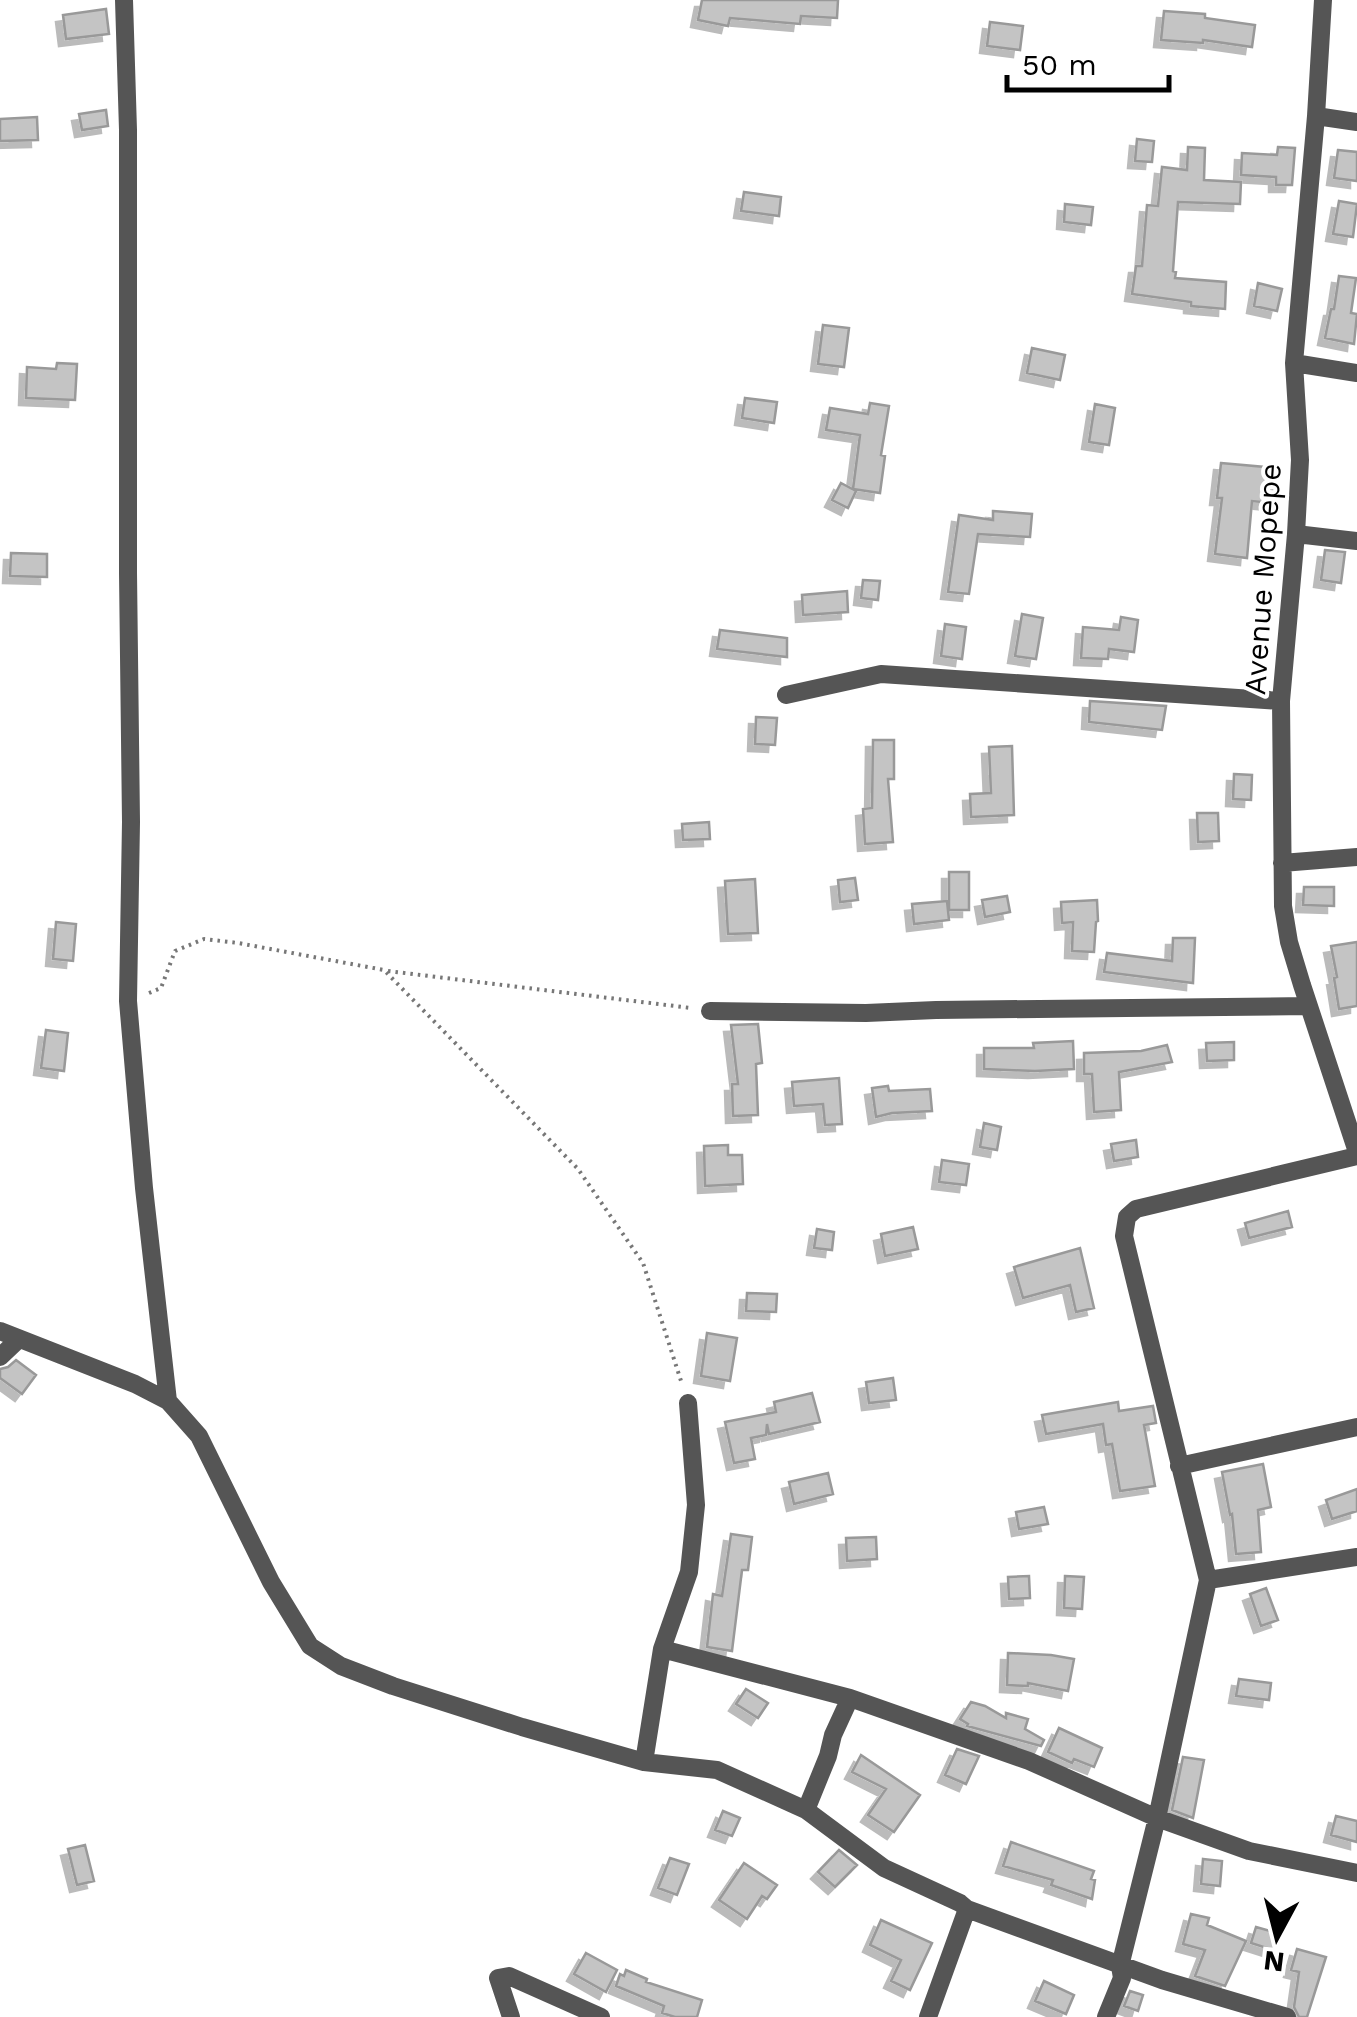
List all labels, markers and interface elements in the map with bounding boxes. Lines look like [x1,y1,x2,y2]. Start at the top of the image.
scale bar [1007,30,1170,92]
text: 50 m [1022,47,1097,82]
street label: Avenue Mopepe [1237,462,1288,696]
north arrow [1227,1887,1327,1987]
text: N [1262,1944,1286,1979]

